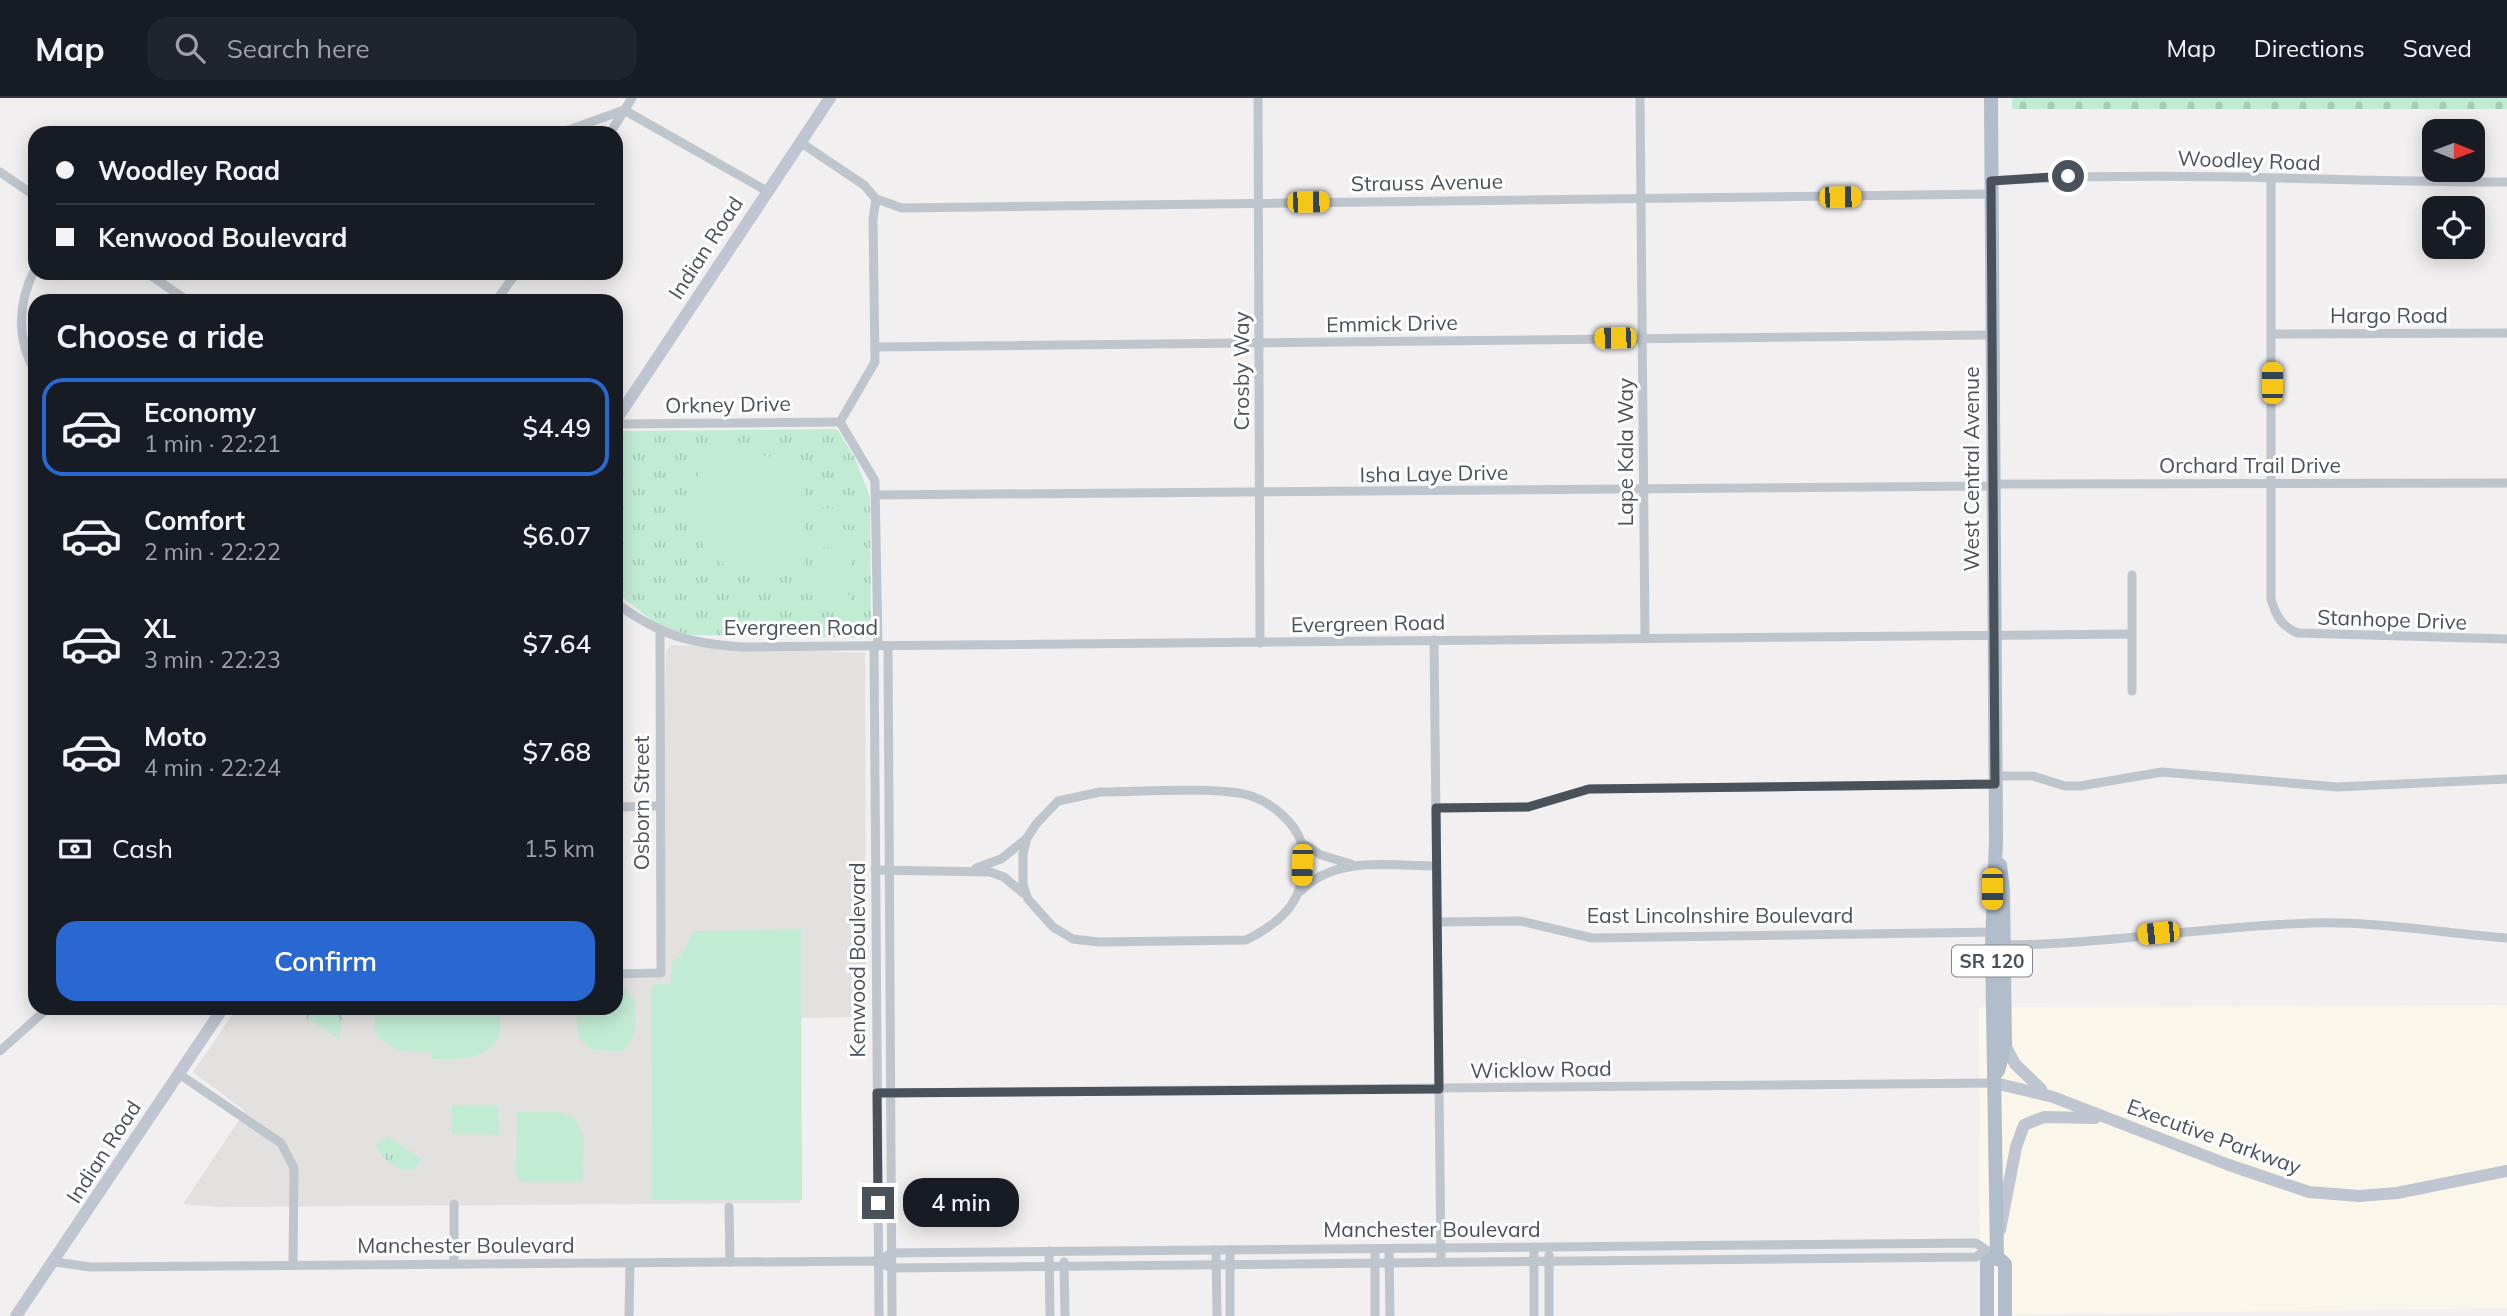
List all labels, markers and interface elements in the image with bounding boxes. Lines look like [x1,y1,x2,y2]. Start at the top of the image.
search box [147,17,637,80]
text: Map [35,28,105,69]
icon: search [171,29,209,67]
text: Search here [227,32,370,65]
text: Map [2166,33,2216,63]
text: Directions [2254,33,2365,63]
text: Saved [2403,33,2472,63]
north arrow [2422,119,2485,182]
map controls [2422,119,2485,259]
street label: Woodley Road [2177,145,2321,175]
text: Woodley Road [98,154,280,187]
route start [2052,160,2084,192]
street label: Strauss Avenue [1351,168,1503,196]
car [1819,186,1862,208]
street label: Indian Road [662,191,748,304]
car [1287,191,1330,213]
button: locate [2422,196,2485,259]
text: Kenwood Boulevard [98,221,347,254]
street label: Hargo Road [2330,302,2448,328]
street label: Emmick Drive [1326,309,1458,337]
street label: Crosby Way [1228,311,1254,431]
text: Choose a ride [56,316,264,356]
car [1594,327,1637,349]
car [2262,362,2283,404]
street label: West Central Avenue [1958,366,1984,572]
street label: Lape Kala Way [1612,378,1638,526]
street label: Orkney Drive [665,390,791,418]
icon: car [60,396,123,459]
text: Economy [144,396,256,429]
text: $4.49 [522,411,591,444]
text: 1 min · 22:21 [144,429,281,458]
street label: Orchard Trail Drive [2159,452,2341,478]
street label: Isha Laye Drive [1359,459,1509,487]
icon: car [60,504,123,567]
text: Comfort [144,504,245,537]
text: $6.07 [522,519,591,552]
text: 2 min · 22:22 [144,537,281,566]
street label: Stanhope Drive [2317,603,2467,635]
street label: Evergreen Road [1291,609,1445,637]
icon: car [60,612,123,675]
text: XL [144,612,176,645]
street label: Evergreen Road [724,614,878,640]
text: $7.64 [522,627,591,660]
text: 3 min · 22:23 [144,645,281,674]
icon: car [60,720,123,783]
text: Moto [144,720,207,753]
text: $7.68 [522,735,591,768]
street label: Osborn Street [628,736,654,870]
text: 4 min · 22:24 [144,753,281,782]
icon: cash [56,830,94,868]
text: Cash [112,832,173,865]
text: 1.5 km [524,834,595,863]
car [1291,844,1314,886]
street label: Kenwood Boulevard [844,862,870,1058]
car [1982,868,2003,910]
street label: East Lincolnshire Boulevard [1587,902,1853,928]
car [2137,920,2180,946]
button: Confirm [56,921,595,1001]
road number: SR 120 [1952,946,2032,976]
street label: Wicklow Road [1470,1055,1612,1083]
street label: Executive Parkway [2124,1093,2305,1180]
street label: Indian Road [60,1095,146,1208]
callout: 4 min [903,1178,1018,1228]
route end [862,1187,894,1219]
text: 4 min [931,1188,991,1217]
street label: Manchester Boulevard [1323,1216,1541,1242]
street label: Manchester Boulevard [357,1232,575,1258]

